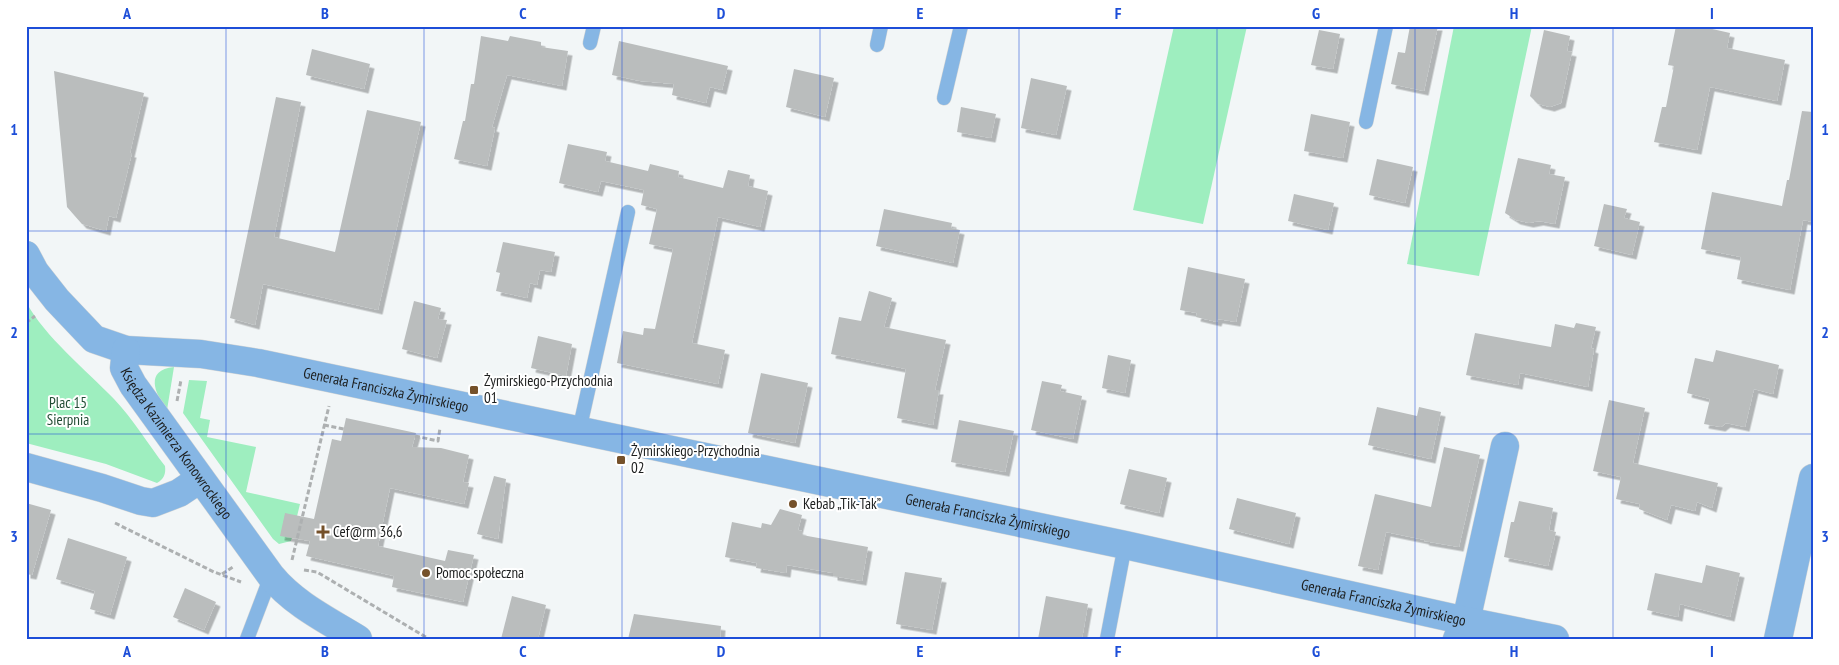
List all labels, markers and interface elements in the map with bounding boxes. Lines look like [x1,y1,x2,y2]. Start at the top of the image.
text: A [122,3,132,23]
text: B [321,3,329,23]
text: C [519,3,527,23]
text: D [717,3,726,23]
text: E [917,3,924,23]
text: F [1115,3,1122,23]
text: G [1312,3,1320,23]
text: H [1510,3,1518,23]
text: I [1710,3,1714,23]
text: 1 [10,119,18,139]
text: 1 [1821,119,1829,139]
text: 2 [10,322,18,342]
text: 2 [1821,322,1829,342]
street label: Generała Franciszka Żymirskiego [302,363,470,416]
street label: Księdza Kazimierza Konowrockiego [117,364,237,523]
place label: Żymirskiego-Przychodnia 01 [484,371,613,407]
marker: Żymirskiego-Przychodnia 01 [468,384,480,396]
park label: Plac 15 Sierpnia [47,393,89,429]
place label: Żymirskiego-Przychodnia 02 [631,441,760,477]
marker: Żymirskiego-Przychodnia 02 [615,454,627,466]
street label: Generała Franciszka Żymirskiego [904,489,1072,542]
place label: Kebab „Tik-Tak” [803,494,881,513]
marker: Kebab „Tik-Tak” [787,498,799,510]
place label: Cef@rm 36,6 [333,522,403,541]
text: 3 [10,526,18,546]
marker: Cef@rm 36,6 [317,526,329,538]
text: 3 [1821,526,1829,546]
place label: Pomoc społeczna [436,563,524,582]
marker: Pomoc społeczna [420,567,432,579]
street label: Generała Franciszka Żymirskiego [1299,575,1468,630]
text: A [122,641,132,661]
text: B [321,641,329,661]
text: C [519,641,527,661]
text: D [717,641,726,661]
text: E [917,641,924,661]
text: F [1115,641,1122,661]
text: G [1312,641,1320,661]
text: H [1510,641,1518,661]
text: I [1710,641,1714,661]

